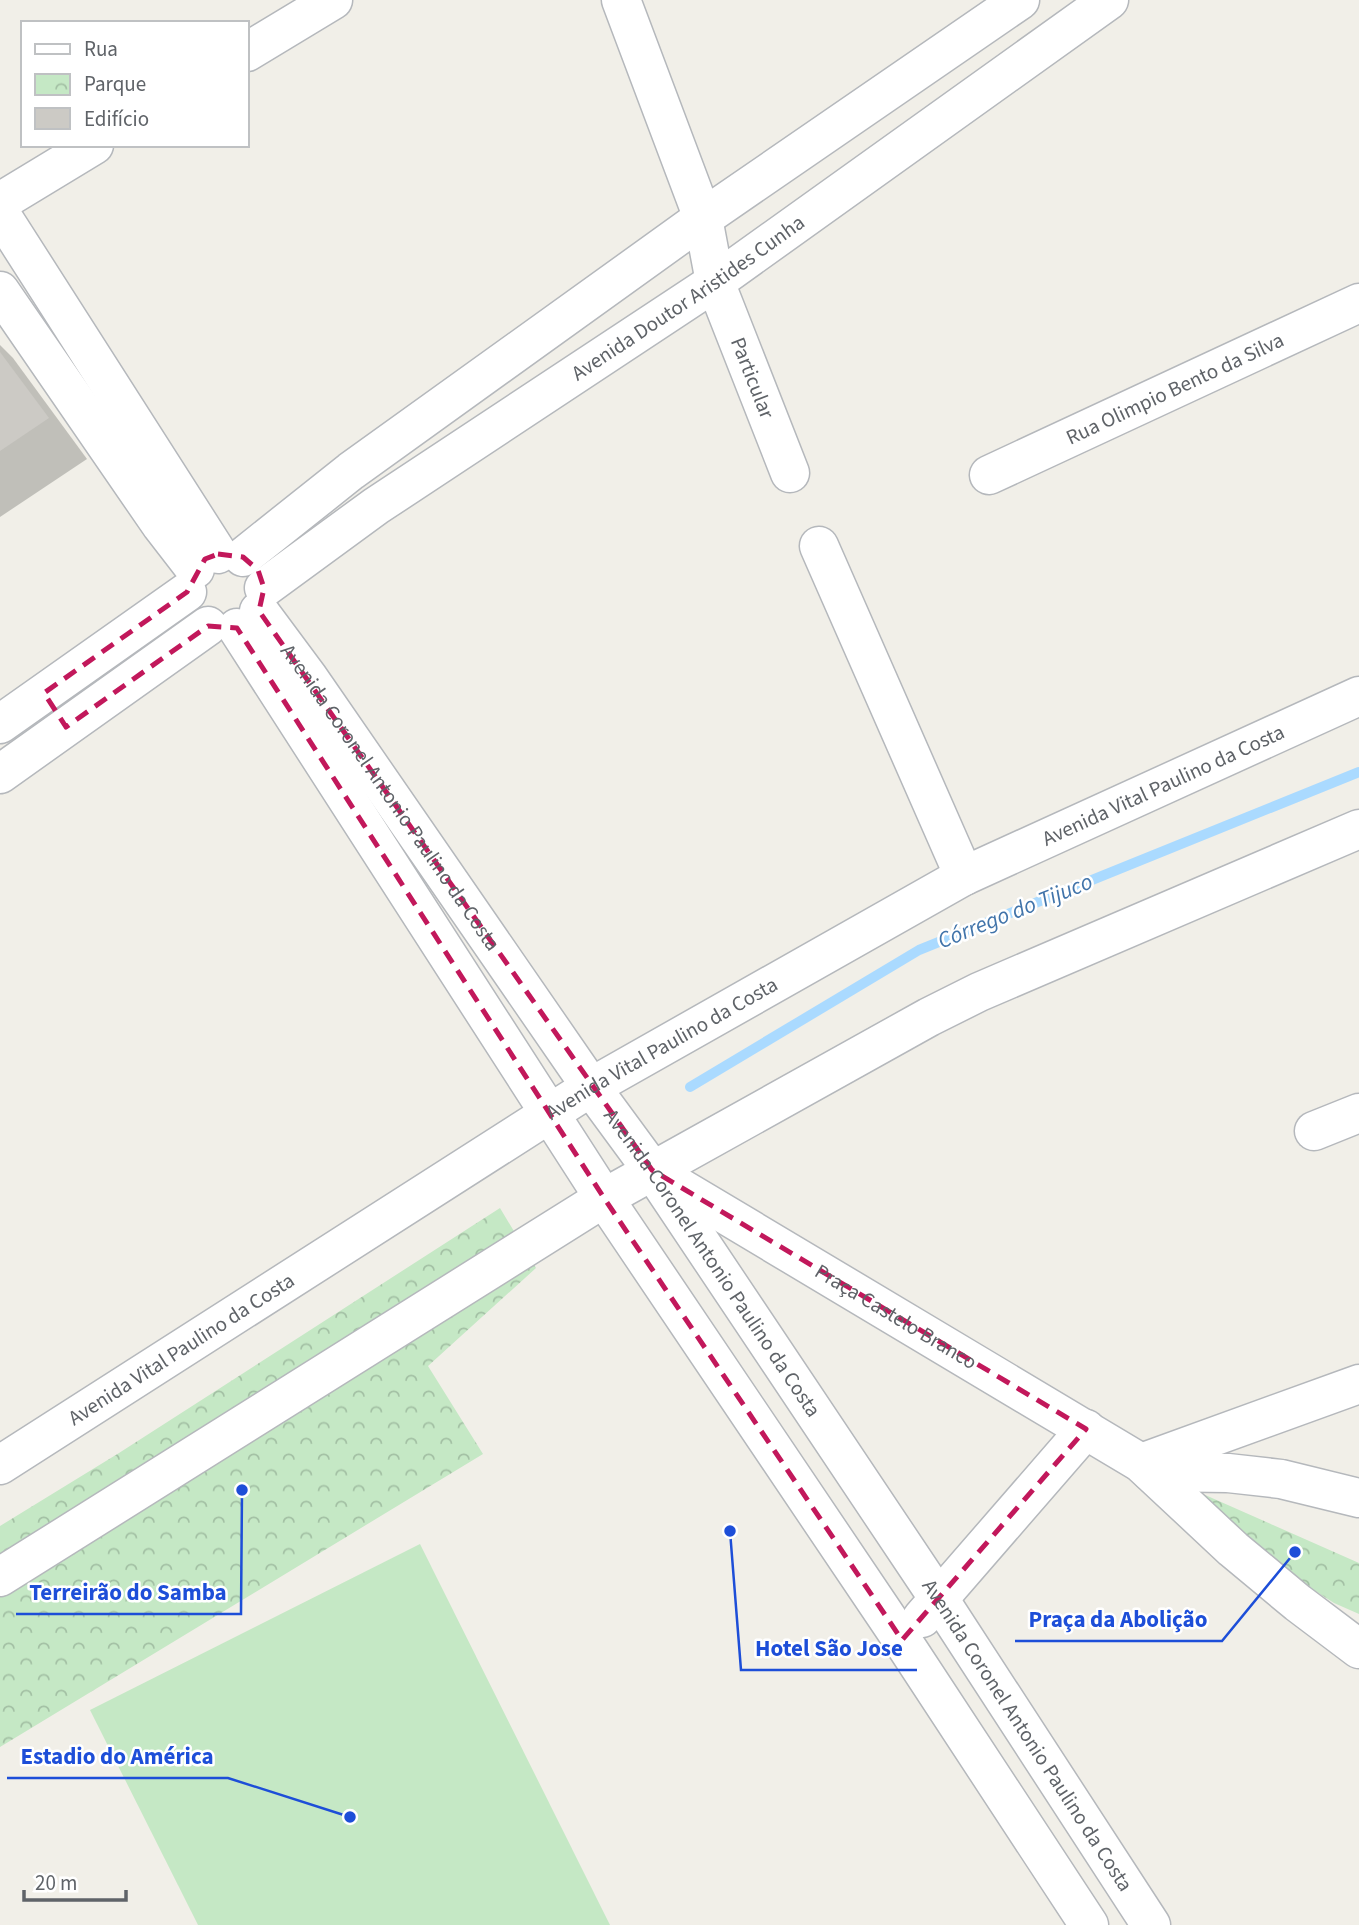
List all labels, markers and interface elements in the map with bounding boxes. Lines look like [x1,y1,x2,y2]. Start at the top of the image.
legend [21,21,248,147]
text: Rua [84,34,118,64]
text: Parque [84,69,146,99]
text: Edifício [84,104,149,134]
street label: Avenida Doutor Aristides Cunha [565,207,811,388]
street label: Rua Olimpio Bento da Silva [1061,325,1289,452]
street label: Particular [723,333,782,424]
street label: Avenida Coronel Antonio Paulino da Costa [273,638,508,957]
street label: Avenida Vital Paulino da Costa [1037,717,1289,853]
water label: Córrego do Tijuco [933,865,1097,957]
street label: Avenida Vital Paulino da Costa [540,969,783,1127]
street label: Avenida Coronel Antonio Paulino da Costa [597,1102,828,1423]
street label: Praça Castelo Branco [809,1256,983,1377]
street label: Avenida Vital Paulino da Costa [62,1266,300,1433]
callout: Terreirão do Samba [16,1570,241,1614]
street label: Avenida Coronel Antonio Paulino da Costa [915,1573,1140,1897]
text: Terreirão do Samba [29,1576,227,1609]
callout: Praça da Abolição [1015,1597,1222,1641]
text: Praça da Abolição [1029,1603,1207,1636]
callout: Hotel São Jose [741,1626,917,1670]
text: Hotel São Jose [755,1632,903,1665]
callout: Estadio do América [7,1734,228,1778]
text: Estadio do América [20,1740,214,1773]
scale bar [24,1858,126,1902]
text: 20 m [35,1868,77,1898]

